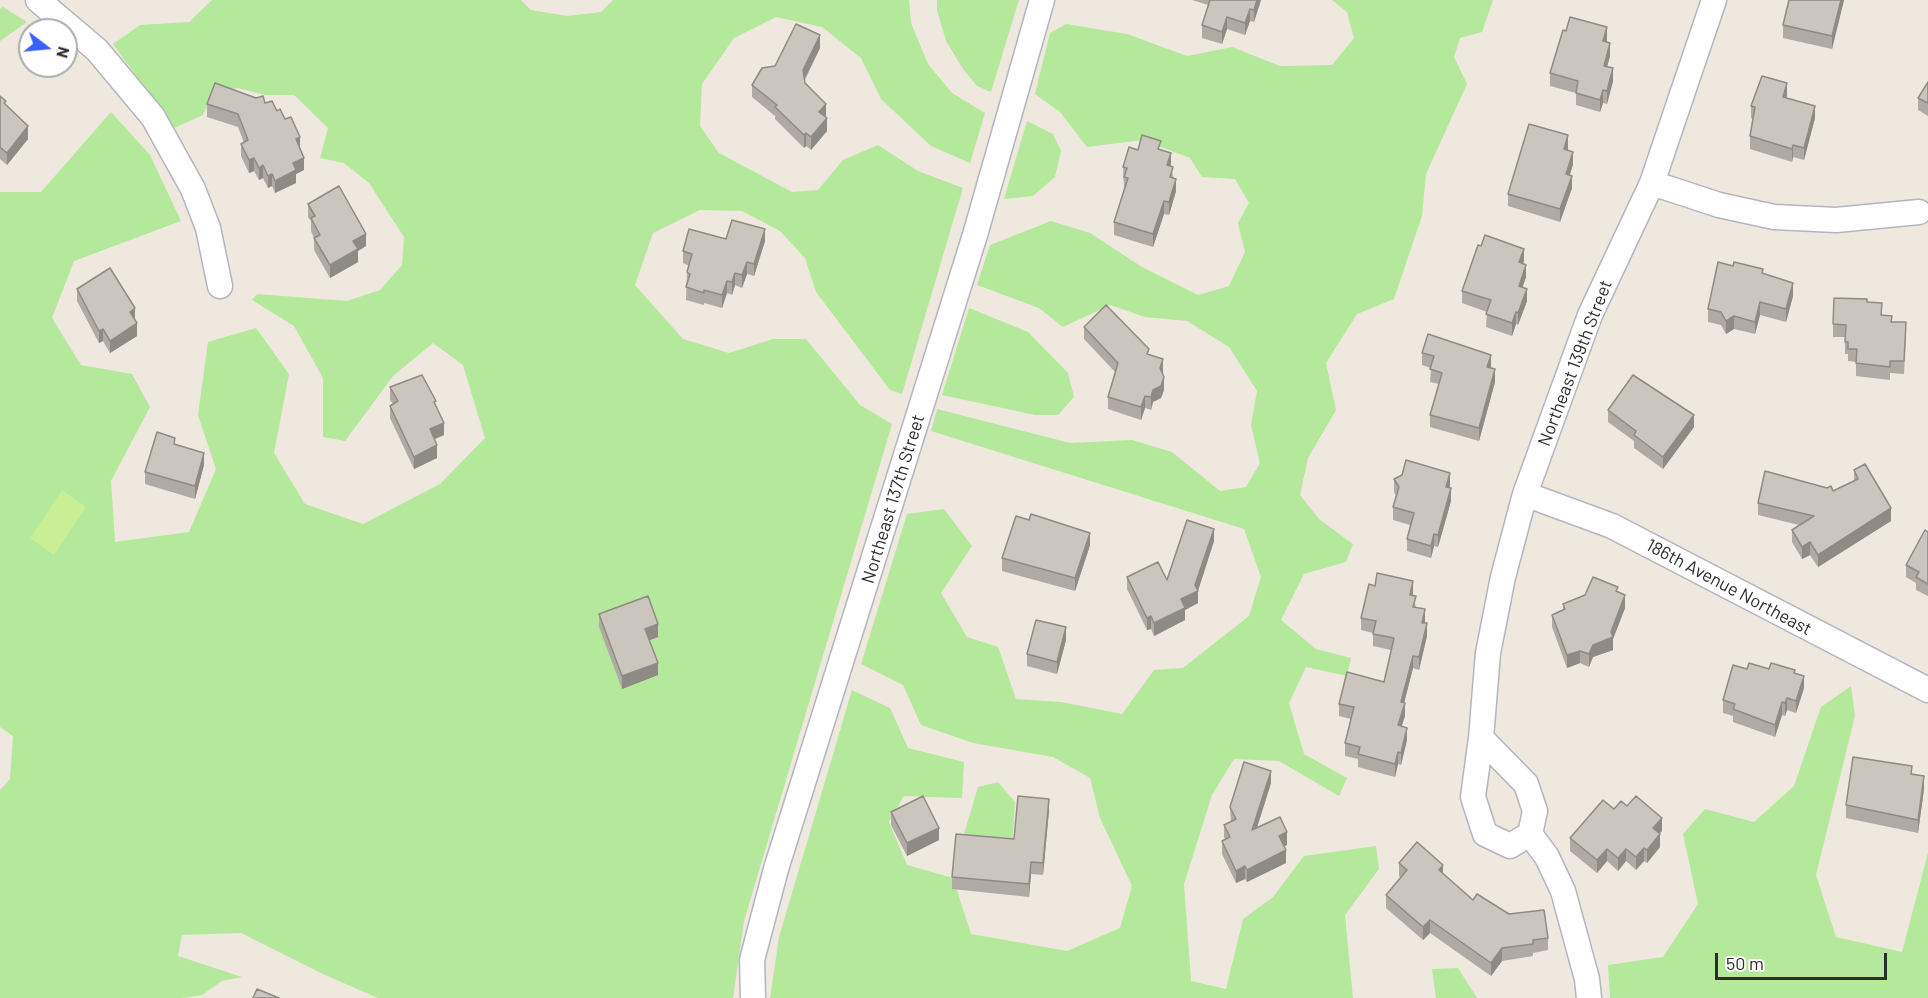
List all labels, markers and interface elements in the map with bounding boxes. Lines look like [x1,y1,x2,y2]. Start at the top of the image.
north arrow [18,18,78,78]
text: N [53,45,74,60]
street label: Northeast 139th Street [1533,277,1617,449]
street label: Northeast 137th Street [857,412,929,586]
street label: 186th Avenue Northeast [1643,534,1815,640]
scale bar [1718,941,1890,979]
text: 50 m [1726,952,1764,974]

